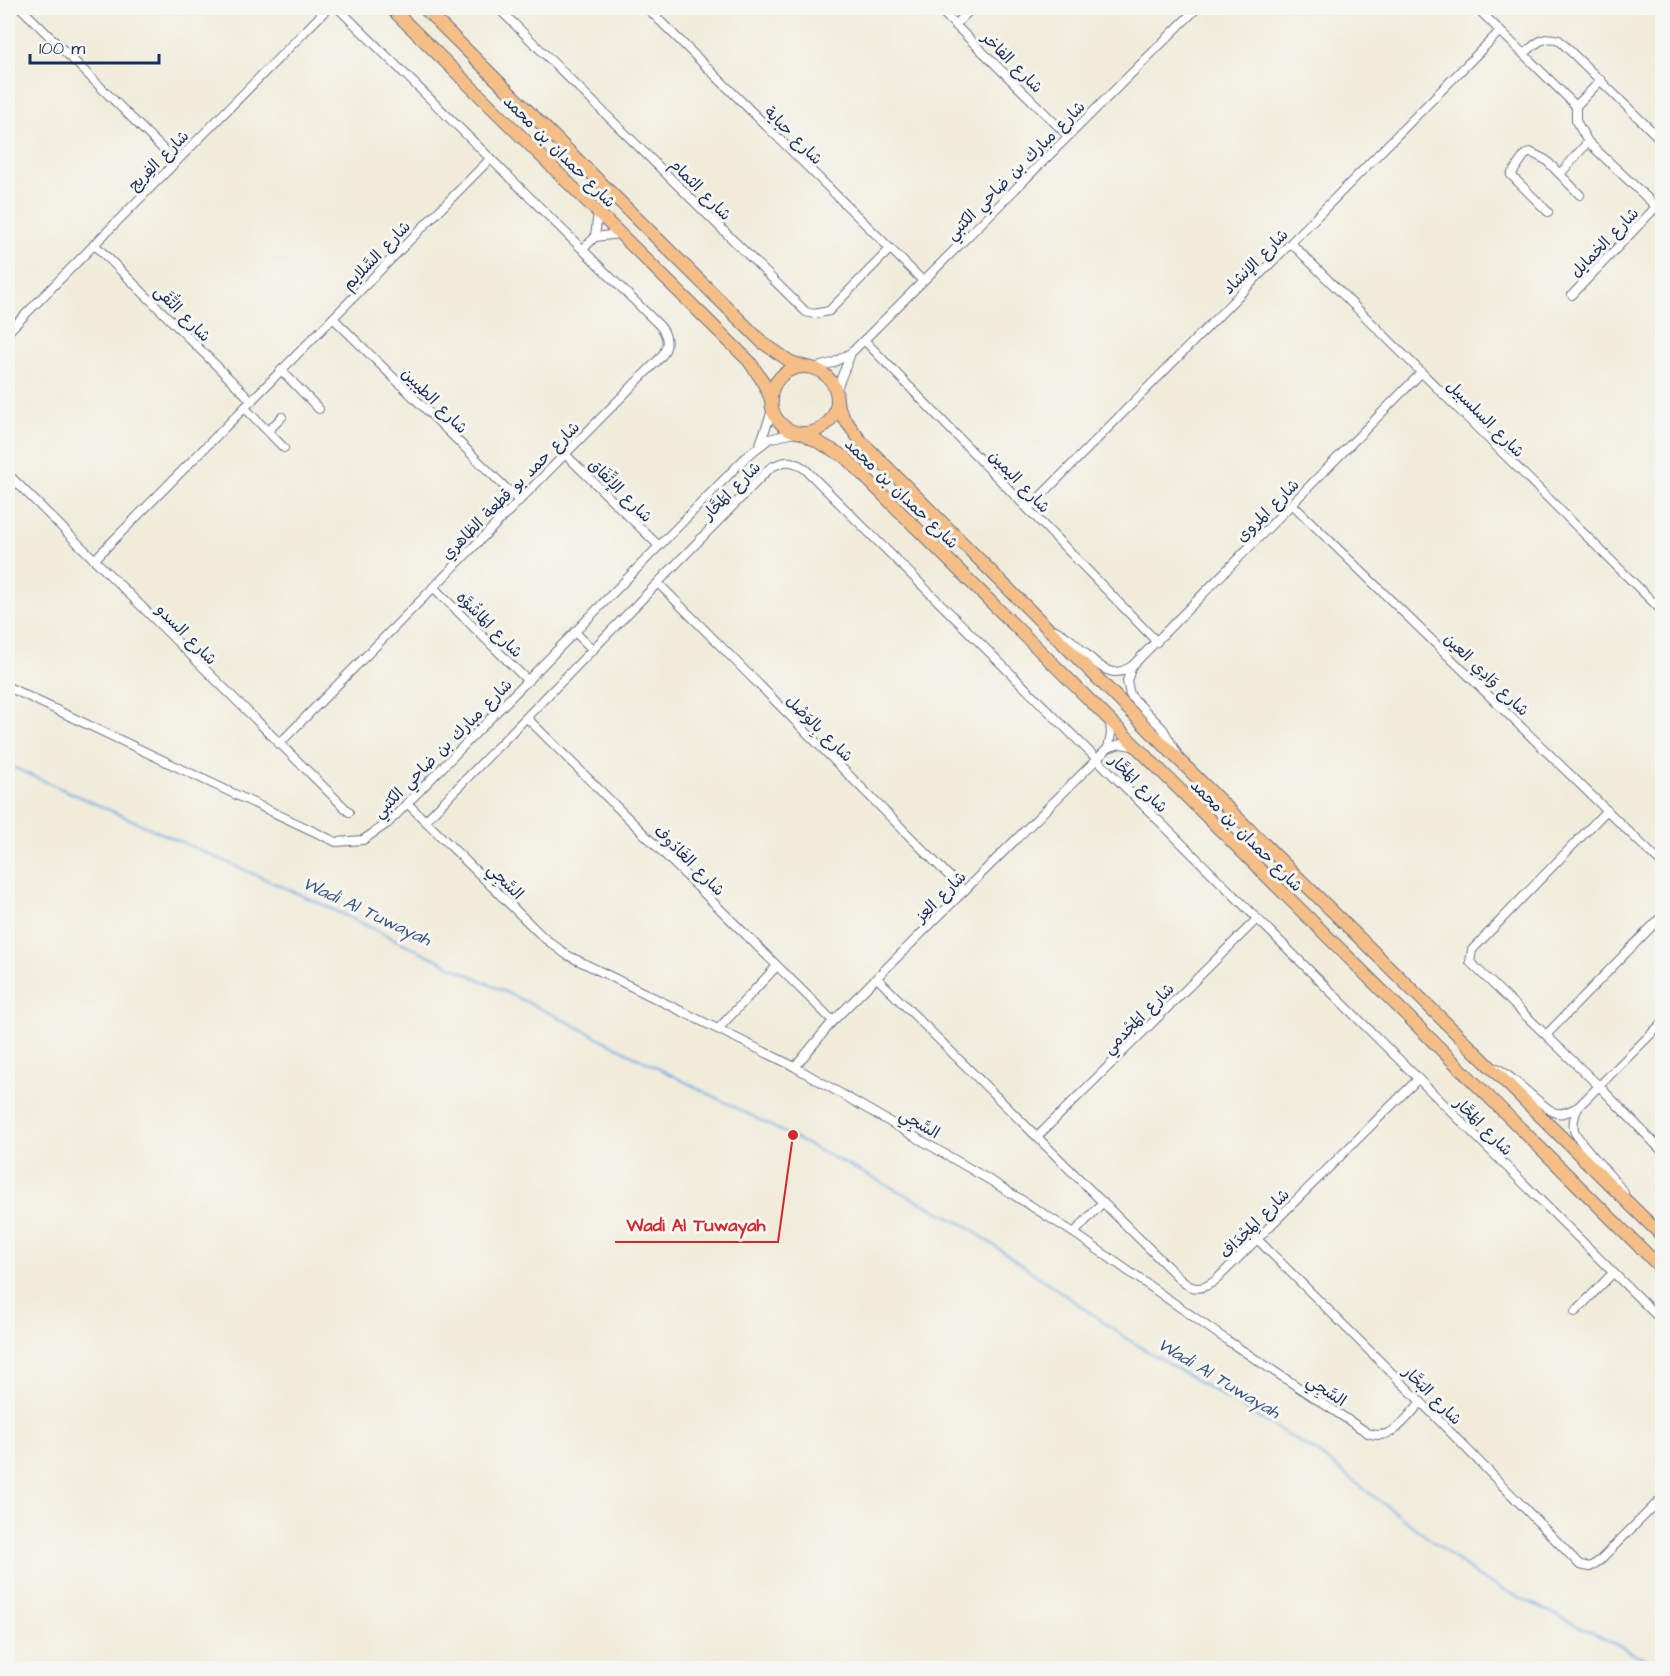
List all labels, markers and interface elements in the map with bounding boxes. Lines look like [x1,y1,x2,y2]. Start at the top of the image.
street label: شارع الفاخر [976,26,1047,98]
scale bar [30,27,159,65]
text: 100 m [39,36,85,61]
street label: شارع حمدان بن محمد [498,91,620,213]
street label: شارع مبارك بن ضاحي الكتبي [941,96,1092,247]
street label: شارع حباية [759,102,827,170]
street label: شارع الفِريج [123,125,194,196]
street label: شارع الثمام [664,154,736,226]
street label: شارع الخمايل [1565,203,1644,283]
street label: شارع السَّلايم [338,216,416,296]
street label: شارع الإنشاد [1218,224,1293,299]
street label: شارع التُّقَى [149,279,217,347]
street label: شارع الطيبين [396,363,472,439]
street label: شارع السلسبيل [1442,375,1529,462]
street label: شارع حمد بو قطعة الظاهري [437,417,585,565]
street label: شارع حمدان بن محمد [839,433,963,554]
street label: شارع اليمين [984,445,1055,518]
street label: شارع الإتِّفَاق [583,453,658,528]
street label: شارع المَحَّار [696,457,766,526]
street label: شارع المروى [1231,474,1304,547]
street label: شارع المَاشُوَّه [451,587,527,663]
street label: شارع السدو [150,599,222,670]
street label: شارع وَادِي العين [1439,628,1534,721]
street label: شارع مبارك بن ضاحي الكتبي [368,674,519,825]
street label: شارع بِالوَصْل [780,690,858,768]
street label: شارع المَحَّار [1103,748,1172,818]
street label: شارع حمدان بن محمد [1185,775,1307,897]
street label: شارع الغَادُوف [649,821,729,901]
street label: السَّجِي [480,859,528,907]
street label: شارع العِز [909,866,971,929]
water label: Wadi Al Tuwayah [298,871,436,953]
street label: شارع المَجْدمي [1098,978,1181,1061]
street label: شارع المَحَّار [1448,1091,1517,1161]
street label: السَّجِي [894,1104,944,1147]
street label: شارع المِجْدَاف [1215,1184,1294,1263]
callout: Wadi Al Tuwayah [615,1206,778,1242]
text: Wadi Al Tuwayah [626,1213,766,1239]
water label: Wadi Al Tuwayah [1152,1332,1286,1426]
street label: شارع البَحَّار [1397,1360,1467,1430]
street label: السَّجِي [1301,1370,1351,1414]

